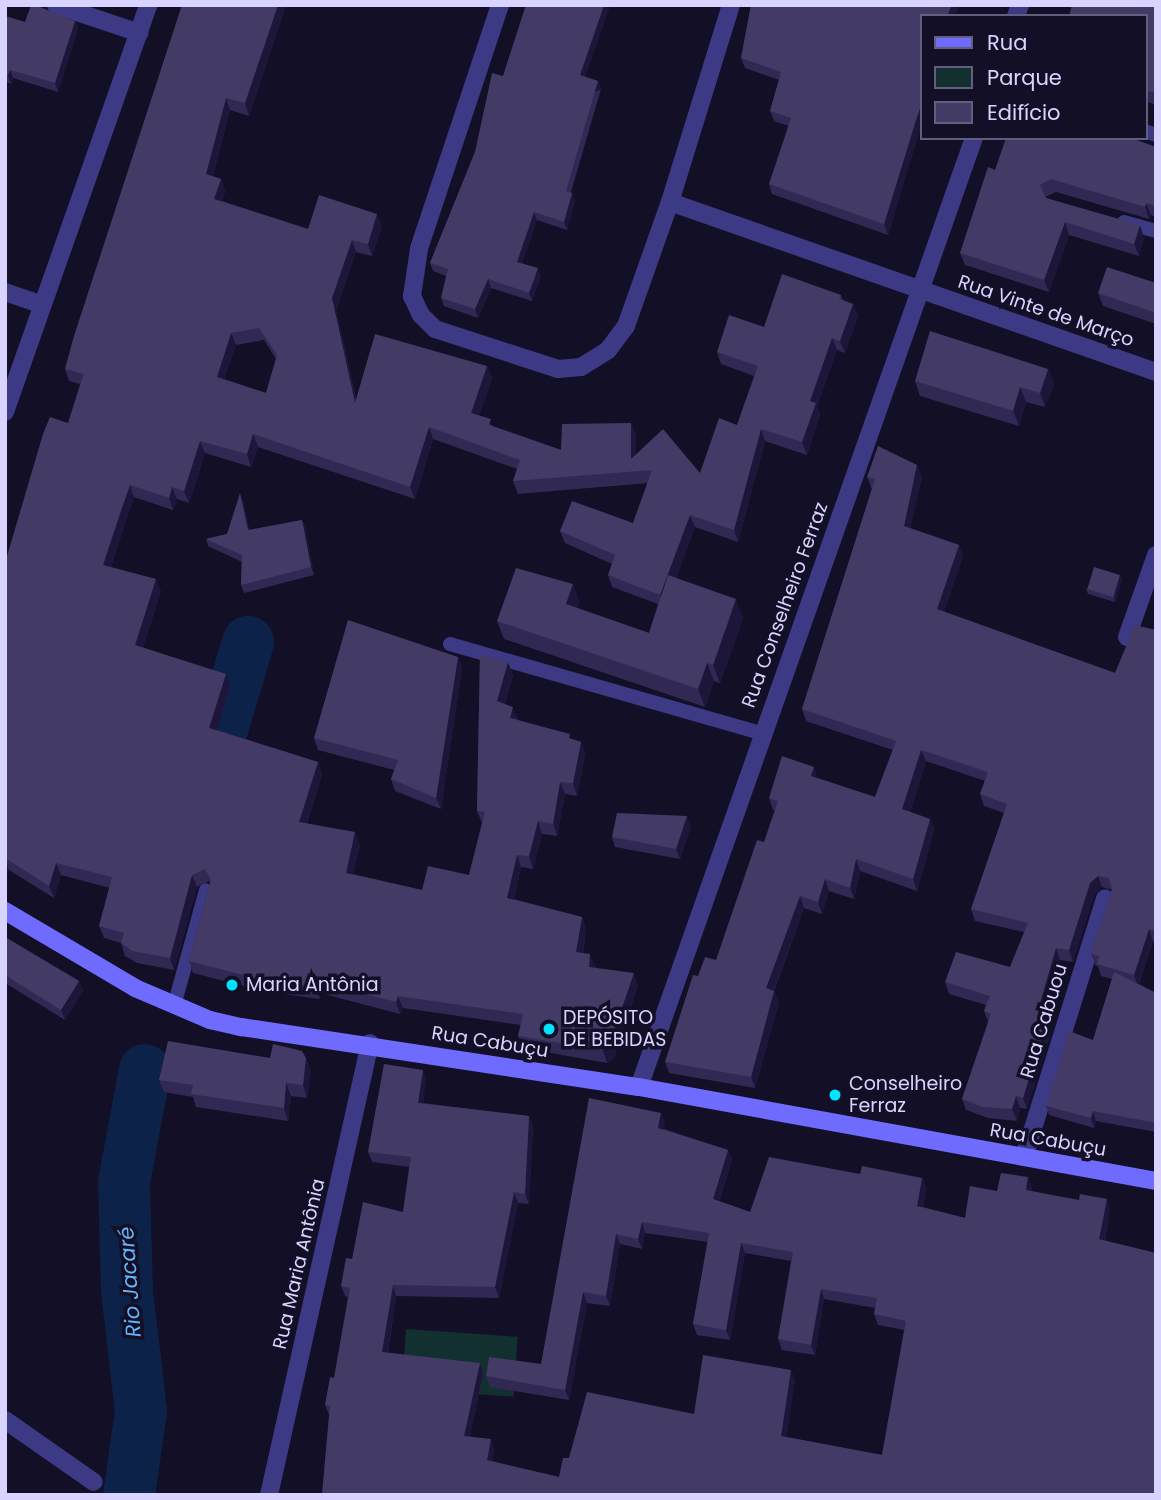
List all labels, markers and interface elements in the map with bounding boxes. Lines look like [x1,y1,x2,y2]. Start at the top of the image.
legend [920,14,1147,140]
text: Rua [987,28,1027,57]
text: Parque [987,63,1062,92]
text: Edifício [987,98,1061,127]
street label: Rua Vinte de Março [955,270,1137,352]
street label: Rua Conselheiro Ferraz [737,499,833,711]
street label: Rua Cabuou [1016,961,1072,1081]
place label: Maria Antônia [246,974,379,996]
marker: Maria Antônia [224,977,240,993]
place label: DEPÓSITO DE BEBIDAS [563,1007,666,1051]
marker: DEPÓSITO DE BEBIDAS [541,1021,557,1037]
street label: Rua Cabuçu [430,1022,550,1062]
place label: Conselheiro Ferraz [849,1073,962,1117]
marker: Conselheiro Ferraz [827,1087,843,1103]
street label: Rua Cabuçu [988,1119,1108,1161]
street label: Rua Maria Antônia [268,1177,330,1351]
water label: Rio Jacaré [114,1226,146,1338]

